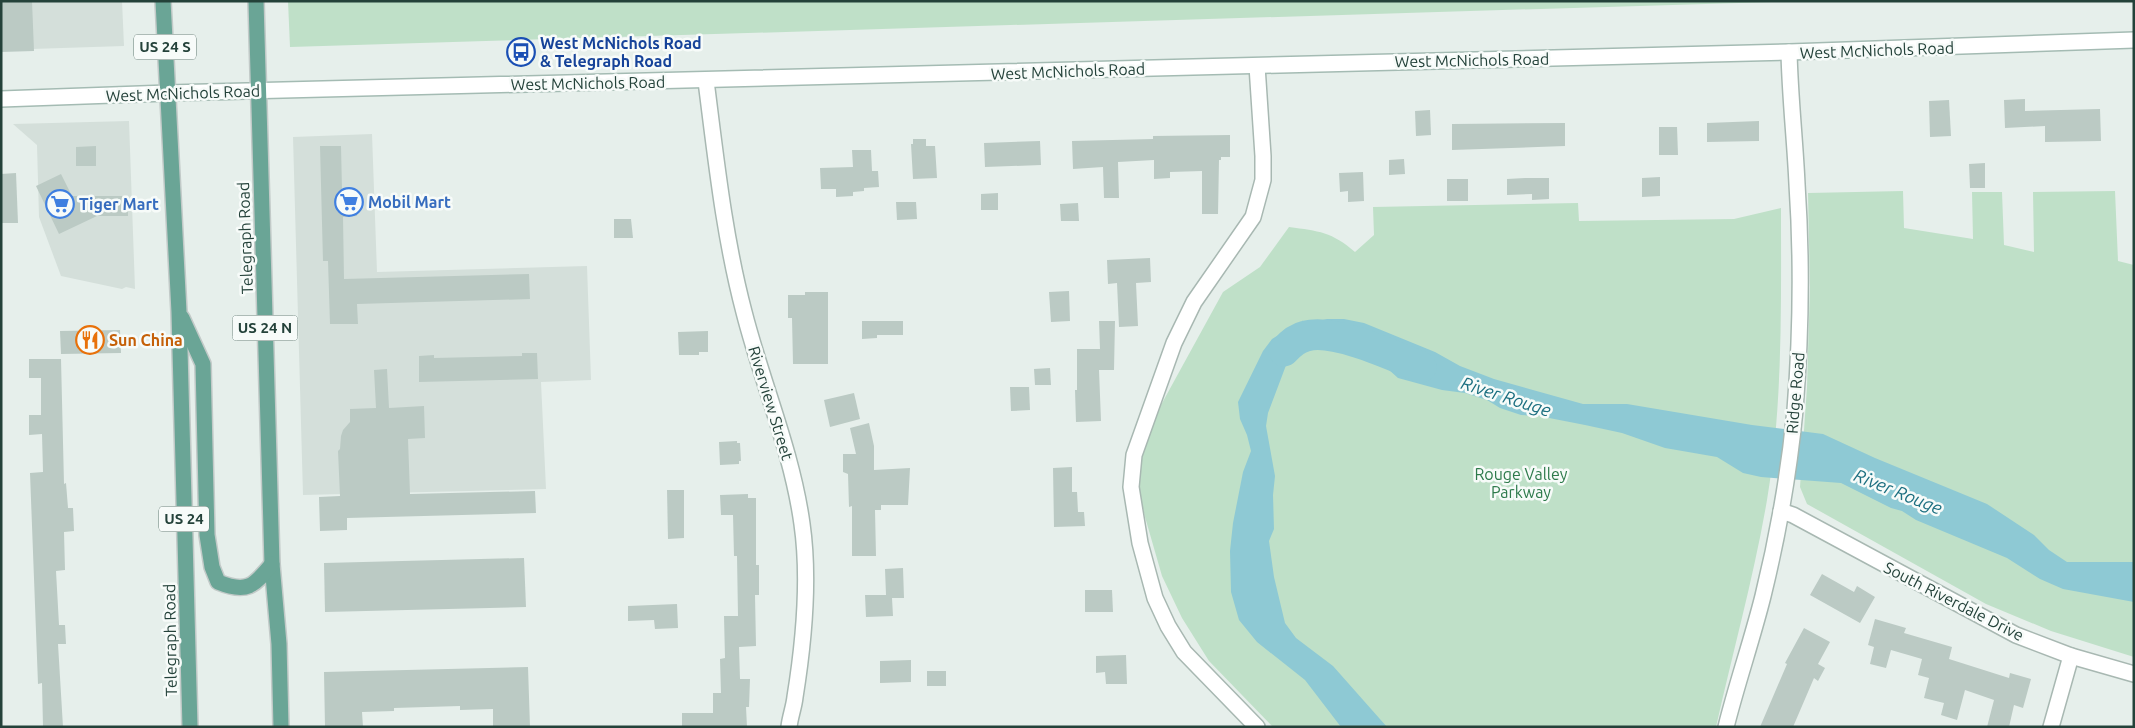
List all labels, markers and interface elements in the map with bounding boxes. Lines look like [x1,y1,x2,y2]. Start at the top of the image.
road number: US 24 S [134,34,196,60]
place label: West McNichols Road & Telegraph Road [540,34,702,70]
bus stop icon: West McNichols Road & Telegraph Road [506,37,536,67]
street label: West McNichols Road [1799,38,1955,62]
street label: West McNichols Road [1395,50,1549,70]
street label: West McNichols Road [990,59,1146,83]
street label: West McNichols Road [511,73,665,93]
street label: West McNichols Road [105,81,261,105]
street label: Telegraph Road [234,181,256,295]
supermarket icon: Mobil Mart [334,187,364,217]
supermarket icon: Tiger Mart [45,189,75,219]
place label: Mobil Mart [368,193,451,211]
place label: Tiger Mart [79,195,159,213]
road number: US 24 N [232,316,298,340]
restaurant icon: Sun China [75,325,105,355]
place label: Sun China [109,331,183,349]
street label: Riverview Street [745,344,797,463]
street label: Ridge Road [1782,351,1808,435]
water label: River Rouge [1459,372,1554,420]
water label: River Rouge [1851,464,1945,518]
park label: Rouge Valley Parkway [1474,465,1568,501]
road number: US 24 [159,506,209,532]
street label: South Riverdale Drive [1881,558,2027,644]
street label: Telegraph Road [160,584,180,696]

